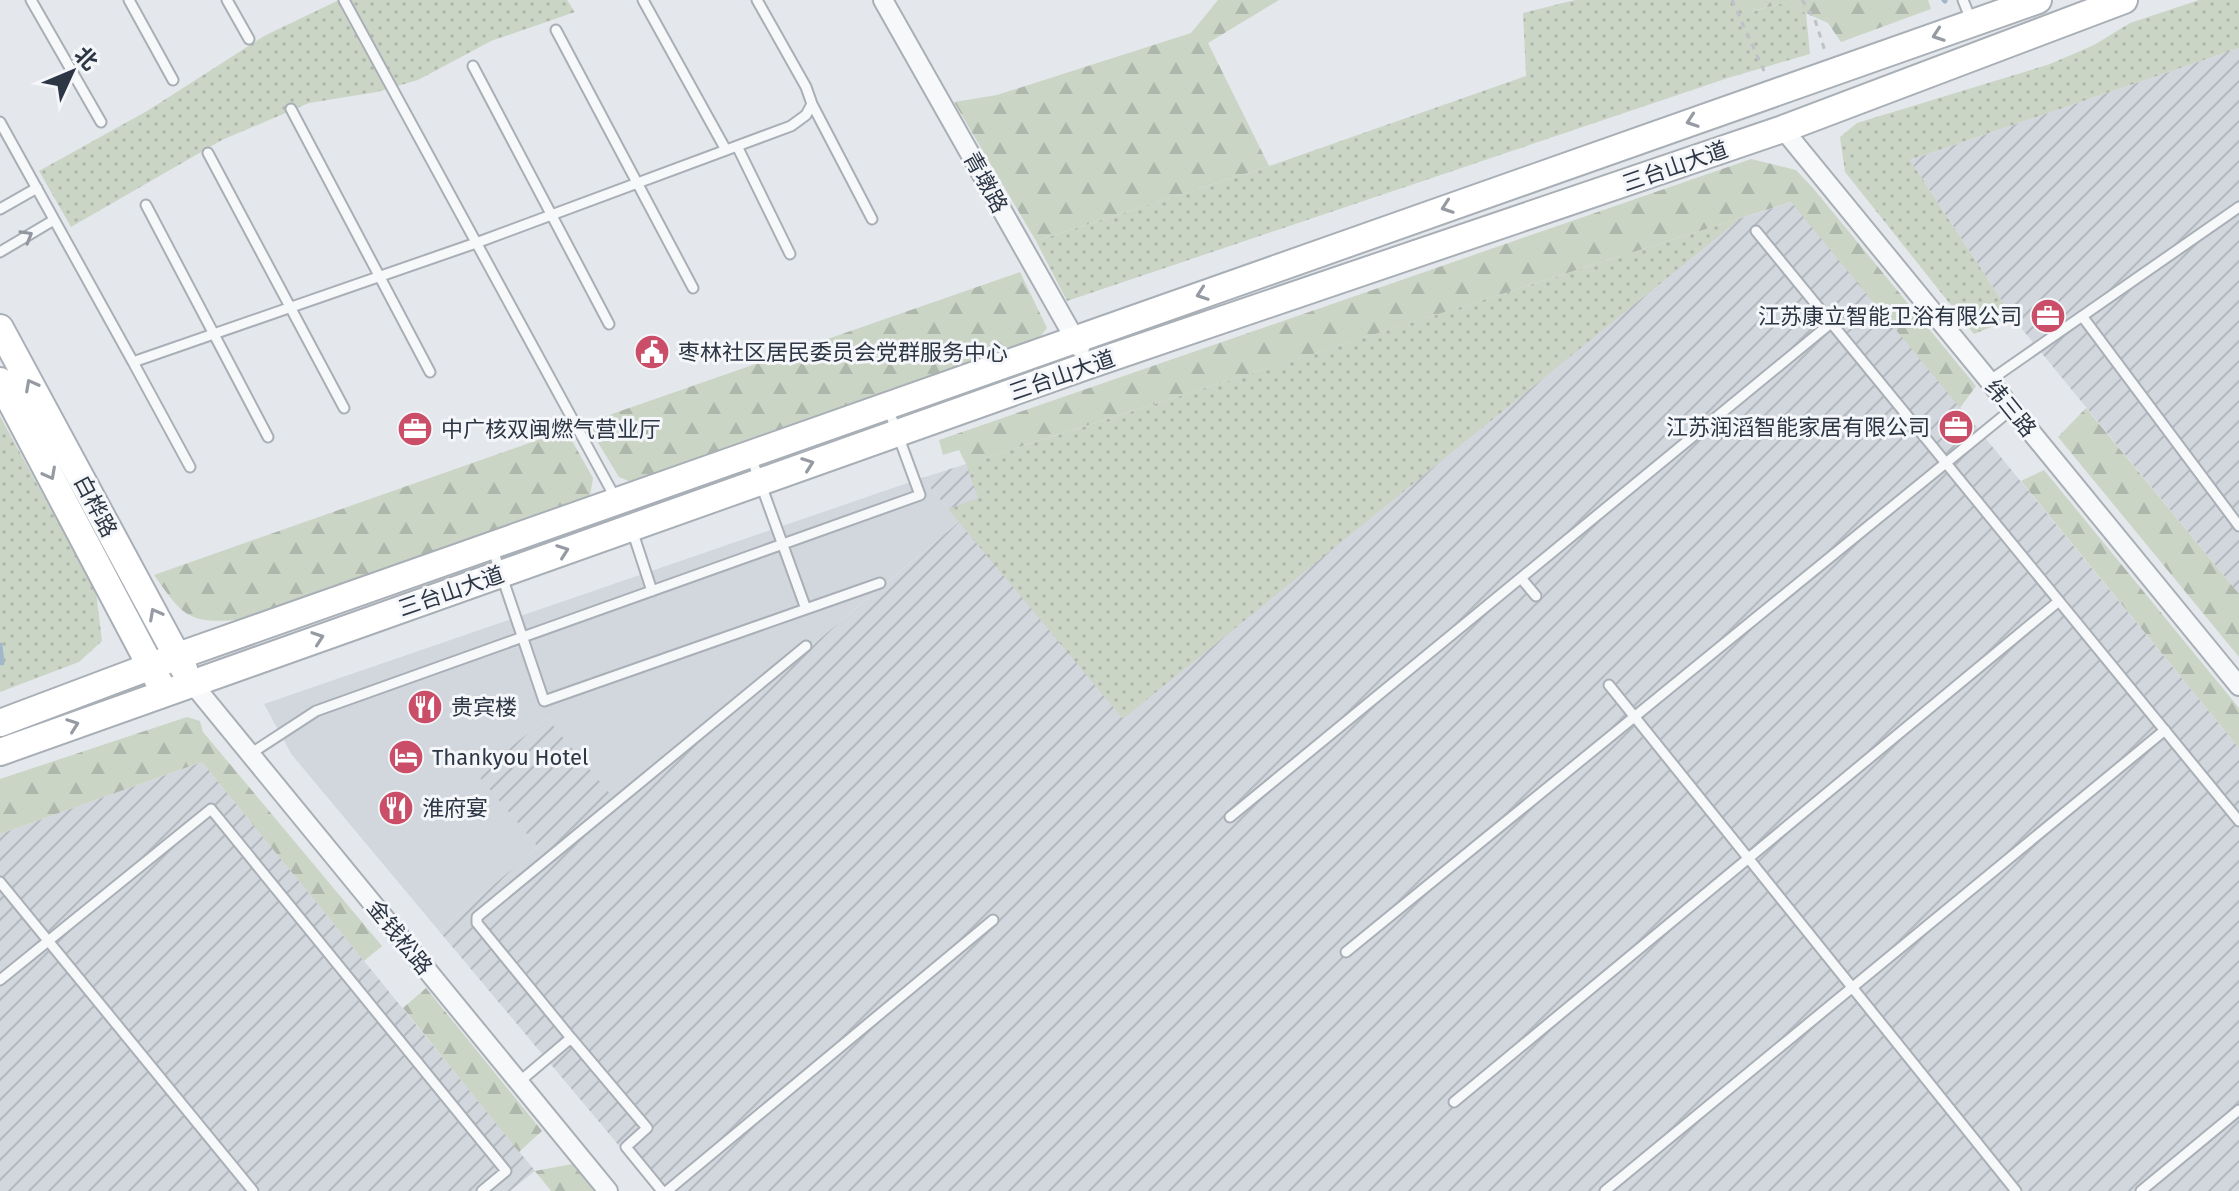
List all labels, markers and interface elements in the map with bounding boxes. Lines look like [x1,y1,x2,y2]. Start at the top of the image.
one-way arrow [1932,25,1946,41]
north arrow [32,32,112,112]
text: 北 [69,41,103,76]
one-way arrow [1686,111,1700,127]
street label: 三台山大道 [1619,136,1732,197]
street label: 青墩路 [958,147,1013,218]
one-way arrow [1441,198,1455,214]
one-way arrow [18,230,33,246]
one-way arrow [1196,284,1210,301]
office icon: 江苏康立智能卫浴有限公司 [2029,297,2067,335]
place label: 江苏康立智能卫浴有限公司 [1758,303,2022,330]
public building icon: 枣林社区居民委员会党群服务中心 [633,333,671,371]
place label: 枣林社区居民委员会党群服务中心 [678,339,1008,366]
street label: 三台山大道 [1006,345,1119,406]
street label: 纬三路 [1979,374,2042,442]
one-way arrow [25,379,40,394]
office icon: 江苏润滔智能家居有限公司 [1937,408,1975,446]
office icon: 中广核双闽燃气营业厅 [396,410,434,448]
place label: 江苏润滔智能家居有限公司 [1666,414,1930,441]
place label: 中广核双闽燃气营业厅 [441,416,661,443]
one-way arrow [801,458,815,474]
one-way arrow [41,466,56,480]
street label: 白桦路 [68,471,123,542]
one-way arrow [556,545,570,561]
street label: 三台山大道 [395,561,508,622]
one-way arrow [149,608,164,622]
one-way arrow [311,631,325,648]
restaurant icon: 贵宾楼 [406,688,444,726]
place label: 贵宾楼 [451,694,517,721]
one-way arrow [66,718,80,735]
hotel icon: Thankyou Hotel [387,738,425,776]
place label: Thankyou Hotel [432,744,588,771]
restaurant icon: 淮府宴 [377,789,415,827]
place label: 淮府宴 [422,795,488,822]
street label: 金钱松路 [361,895,438,980]

